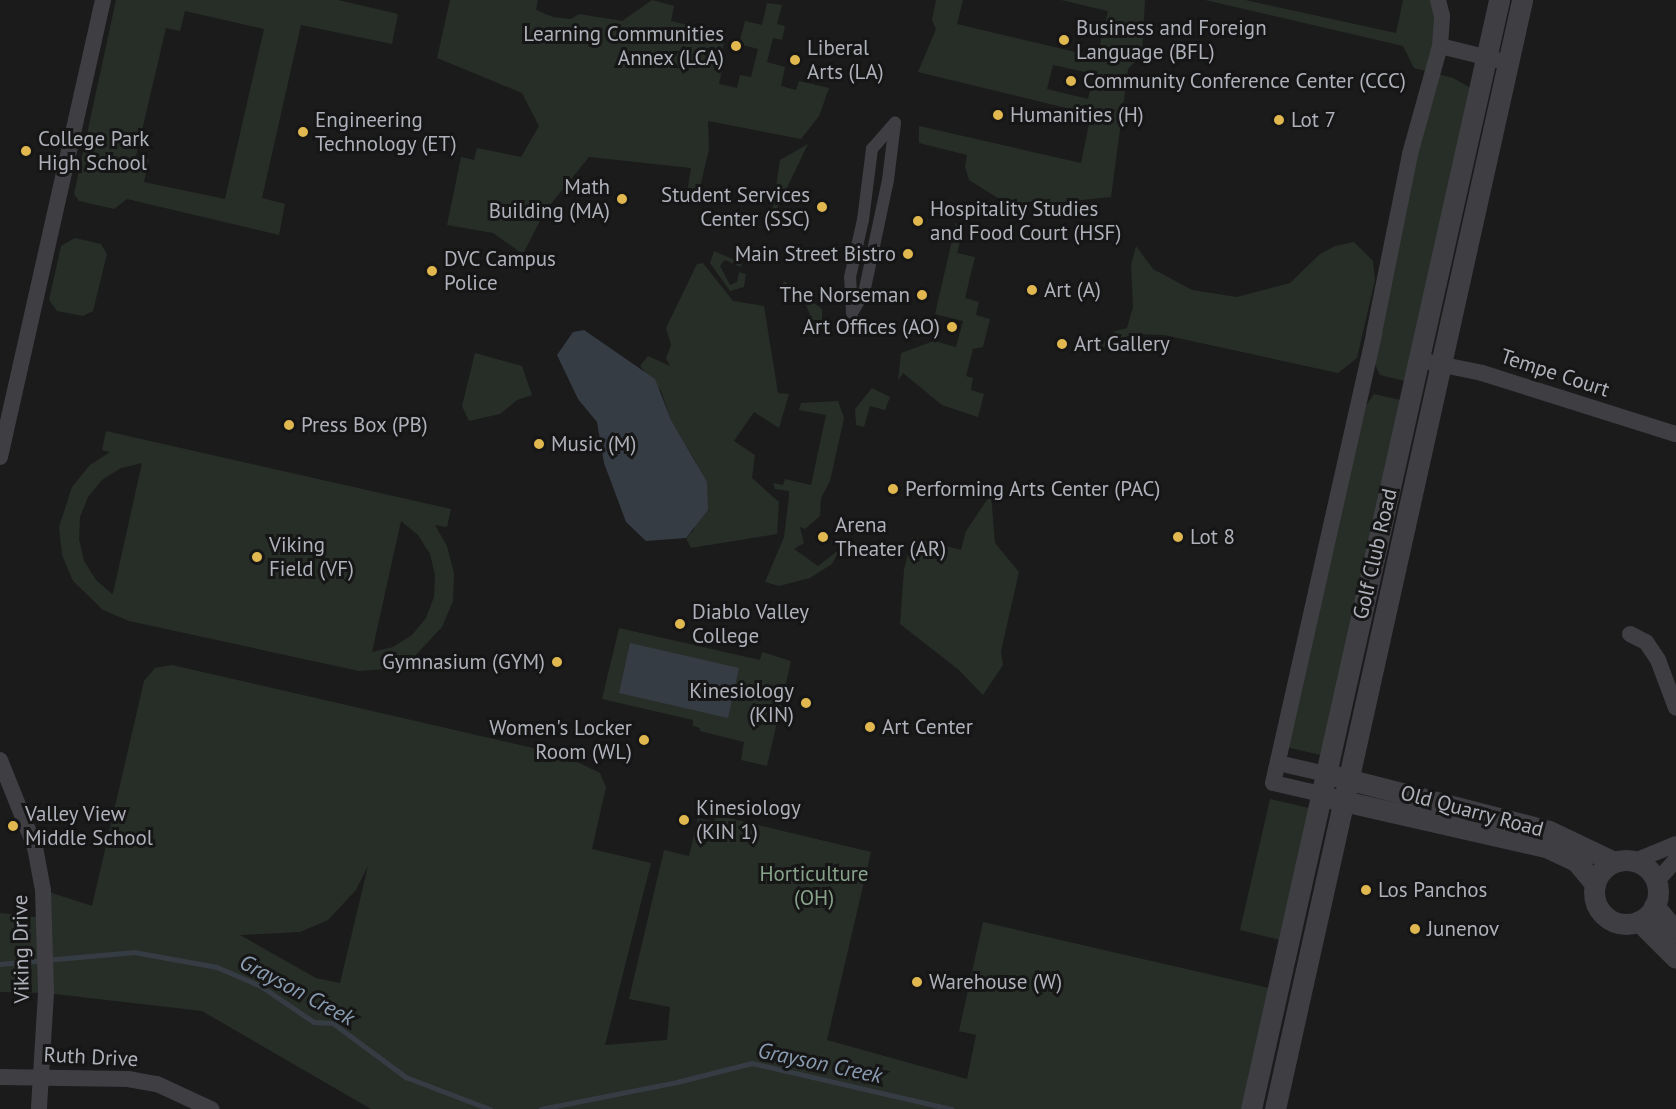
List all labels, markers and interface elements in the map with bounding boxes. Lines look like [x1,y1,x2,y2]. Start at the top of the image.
place label: Business and Foreign Language (BFL) [1076,15,1267,65]
place label: Learning Communities Annex (LCA) [523,21,724,71]
marker: Business and Foreign Language (BFL) [1057,33,1071,47]
place label: Liberal Arts (LA) [807,35,884,85]
marker: Learning Communities Annex (LCA) [729,39,743,53]
marker: Liberal Arts (LA) [788,53,802,67]
place label: Community Conference Center (CCC) [1083,68,1407,94]
marker: Community Conference Center (CCC) [1064,74,1078,88]
place label: Humanities (H) [1010,102,1144,128]
place label: Engineering Technology (ET) [315,107,457,157]
place label: Lot 7 [1291,107,1336,133]
marker: Humanities (H) [991,108,1005,122]
marker: Lot 7 [1272,113,1286,127]
marker: Engineering Technology (ET) [296,125,310,139]
place label: College Park High School [38,126,149,176]
marker: College Park High School [19,144,33,158]
place label: Math Building (MA) [489,174,610,224]
place label: Student Services Center (SSC) [661,182,810,232]
marker: Math Building (MA) [615,192,629,206]
place label: Hospitality Studies and Food Court (HSF) [930,196,1121,246]
marker: Student Services Center (SSC) [815,200,829,214]
marker: Hospitality Studies and Food Court (HSF) [911,214,925,228]
place label: Main Street Bistro [735,241,896,267]
place label: DVC Campus Police [444,246,557,296]
marker: Main Street Bistro [901,247,915,261]
marker: DVC Campus Police [425,264,439,278]
place label: Art (A) [1044,277,1101,303]
place label: The Norseman [780,282,910,308]
marker: Art (A) [1025,283,1039,297]
marker: The Norseman [915,288,929,302]
place label: Art Offices (AO) [803,314,940,340]
marker: Art Offices (AO) [945,320,959,334]
place label: Art Gallery [1074,331,1170,357]
marker: Art Gallery [1055,337,1069,351]
street label: Tempe Court [1497,344,1613,402]
place label: Press Box (PB) [301,412,428,438]
marker: Press Box (PB) [282,418,296,432]
place label: Music (M) [551,431,637,457]
marker: Music (M) [532,437,546,451]
place label: Performing Arts Center (PAC) [905,476,1161,502]
marker: Performing Arts Center (PAC) [886,482,900,496]
street label: Golf Club Road [1348,486,1402,622]
place label: Arena Theater (AR) [835,512,946,562]
place label: Lot 8 [1190,524,1235,550]
marker: Arena Theater (AR) [816,530,830,544]
marker: Lot 8 [1171,530,1185,544]
place label: Viking Field (VF) [269,532,354,582]
marker: Viking Field (VF) [250,550,264,564]
place label: Diablo Valley College [692,599,810,649]
marker: Diablo Valley College [673,617,687,631]
place label: Gymnasium (GYM) [382,649,545,675]
marker: Gymnasium (GYM) [550,655,564,669]
place label: Kinesiology (KIN) [689,678,794,728]
marker: Kinesiology (KIN) [799,696,813,710]
place label: Art Center [882,714,973,740]
place label: Women's Locker Room (WL) [489,715,632,765]
marker: Art Center [863,720,877,734]
marker: Women's Locker Room (WL) [637,733,651,747]
street label: Old Quarry Road [1397,780,1547,842]
place label: Kinesiology (KIN 1) [696,795,801,845]
place label: Valley View Middle School [25,801,153,851]
marker: Kinesiology (KIN 1) [677,813,691,827]
marker: Valley View Middle School [6,819,20,833]
park label: Horticulture (OH) [759,861,869,911]
place label: Los Panchos [1378,877,1487,903]
marker: Los Panchos [1359,883,1373,897]
street label: Viking Drive [7,894,35,1004]
place label: Junenov [1427,916,1499,942]
marker: Junenov [1408,922,1422,936]
water label: Grayson Creek [235,949,359,1031]
place label: Warehouse (W) [929,969,1062,995]
marker: Warehouse (W) [910,975,924,989]
water label: Grayson Creek [756,1037,884,1089]
street label: Ruth Drive [43,1042,139,1072]

